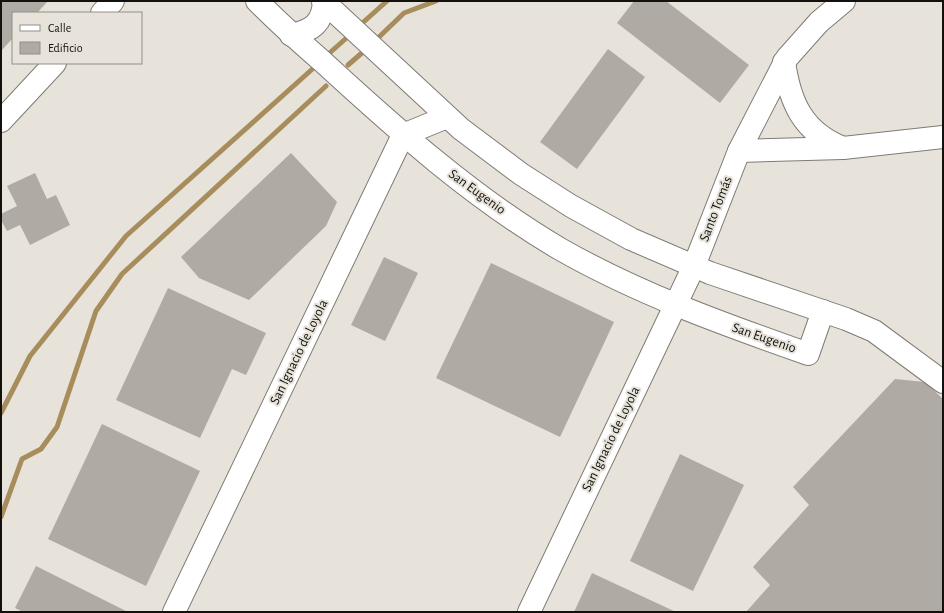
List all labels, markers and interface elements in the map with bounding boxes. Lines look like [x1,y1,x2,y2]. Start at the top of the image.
legend [12,12,142,64]
text: Calle [48,22,71,34]
text: Edificio [48,42,83,54]
street label: San Eugenio [446,167,508,217]
street label: Santo Tomás [697,174,735,244]
street label: San Ignacio de Loyola [268,297,331,407]
street label: San Eugenio [730,321,798,355]
street label: San Ignacio de Loyola [580,384,643,494]

